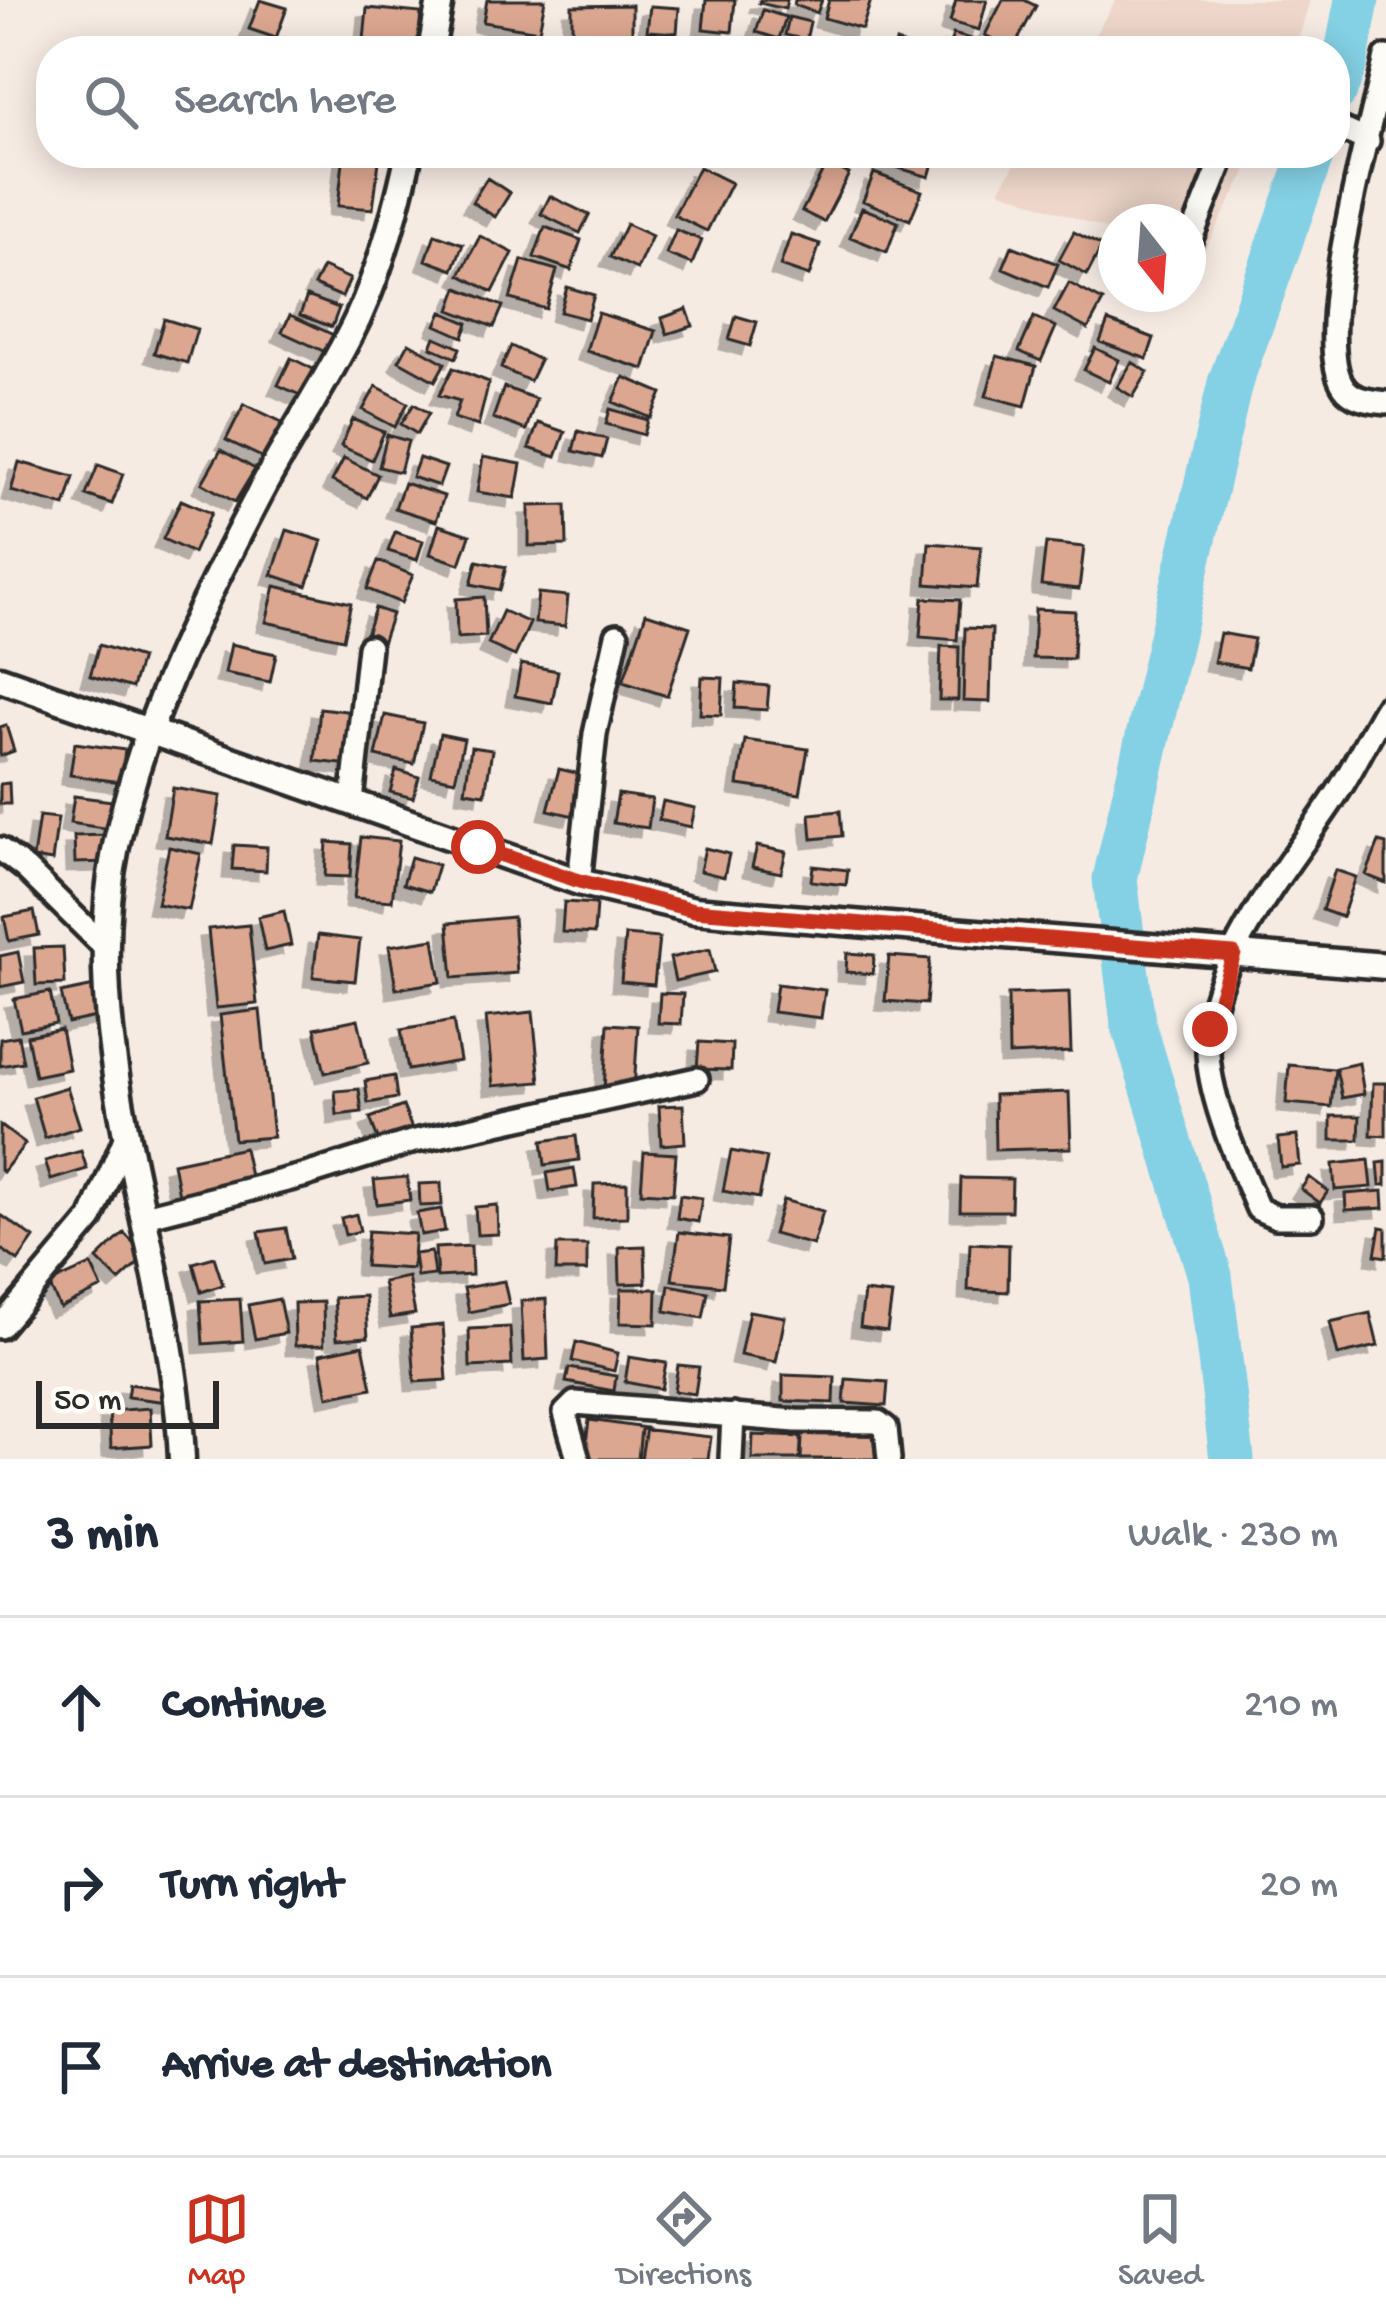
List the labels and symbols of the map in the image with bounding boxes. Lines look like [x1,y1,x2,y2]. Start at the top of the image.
north arrow [1098,204,1206,312]
route start [451,820,505,874]
route end [1183,1002,1237,1056]
scale bar [36,1375,219,1428]

